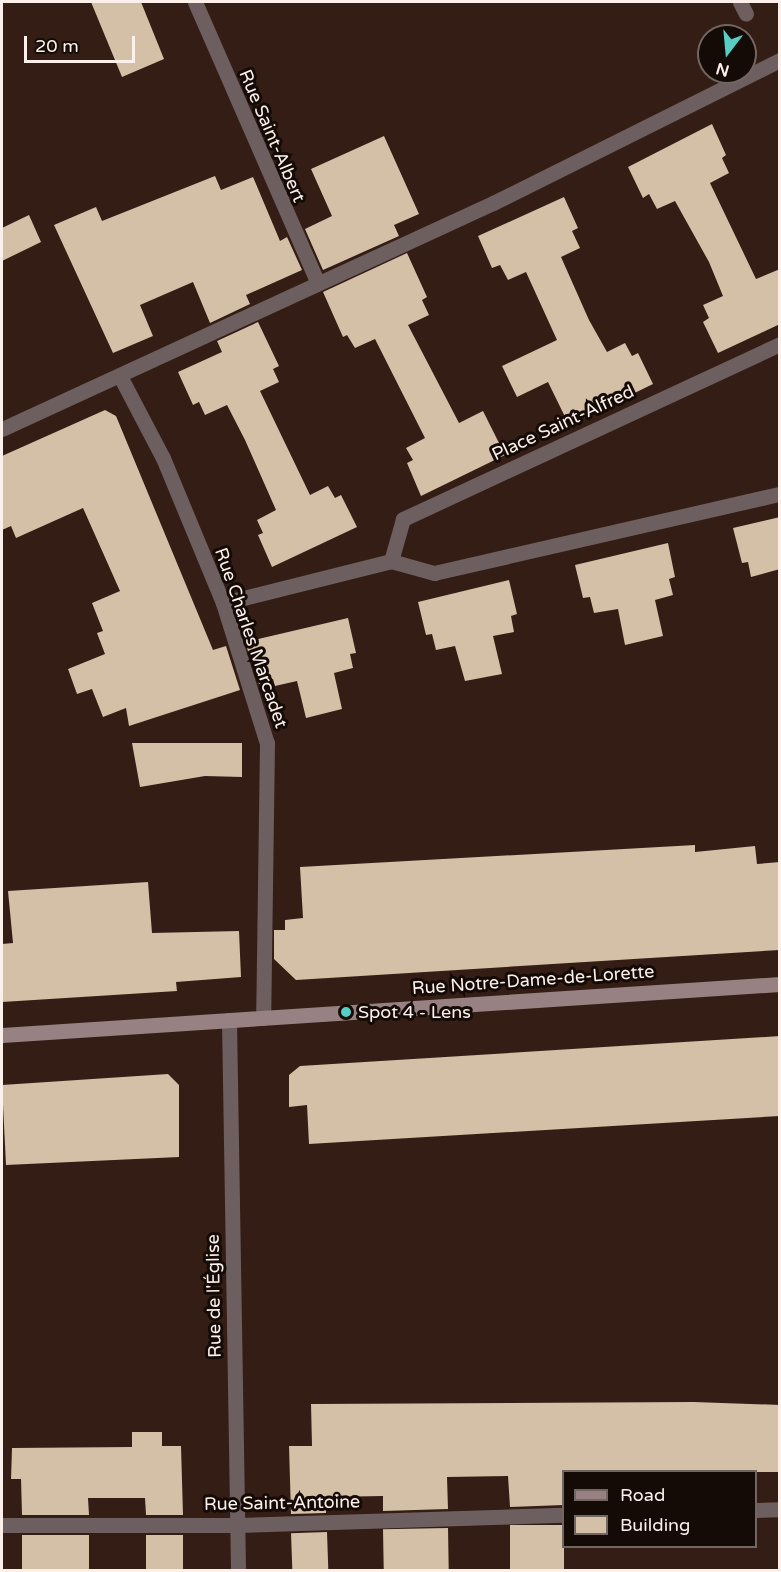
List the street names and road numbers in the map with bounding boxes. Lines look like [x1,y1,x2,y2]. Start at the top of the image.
street label: Rue Saint-Albert [234,66,310,206]
street label: Place Saint-Alfred [489,381,637,465]
street label: Rue Charles Marcadet [210,545,292,731]
street label: Rue Notre-Dame-de-Lorette [411,961,655,999]
street label: Rue de l'Église [202,1234,226,1358]
street label: Rue Saint-Antoine [204,1491,360,1515]

